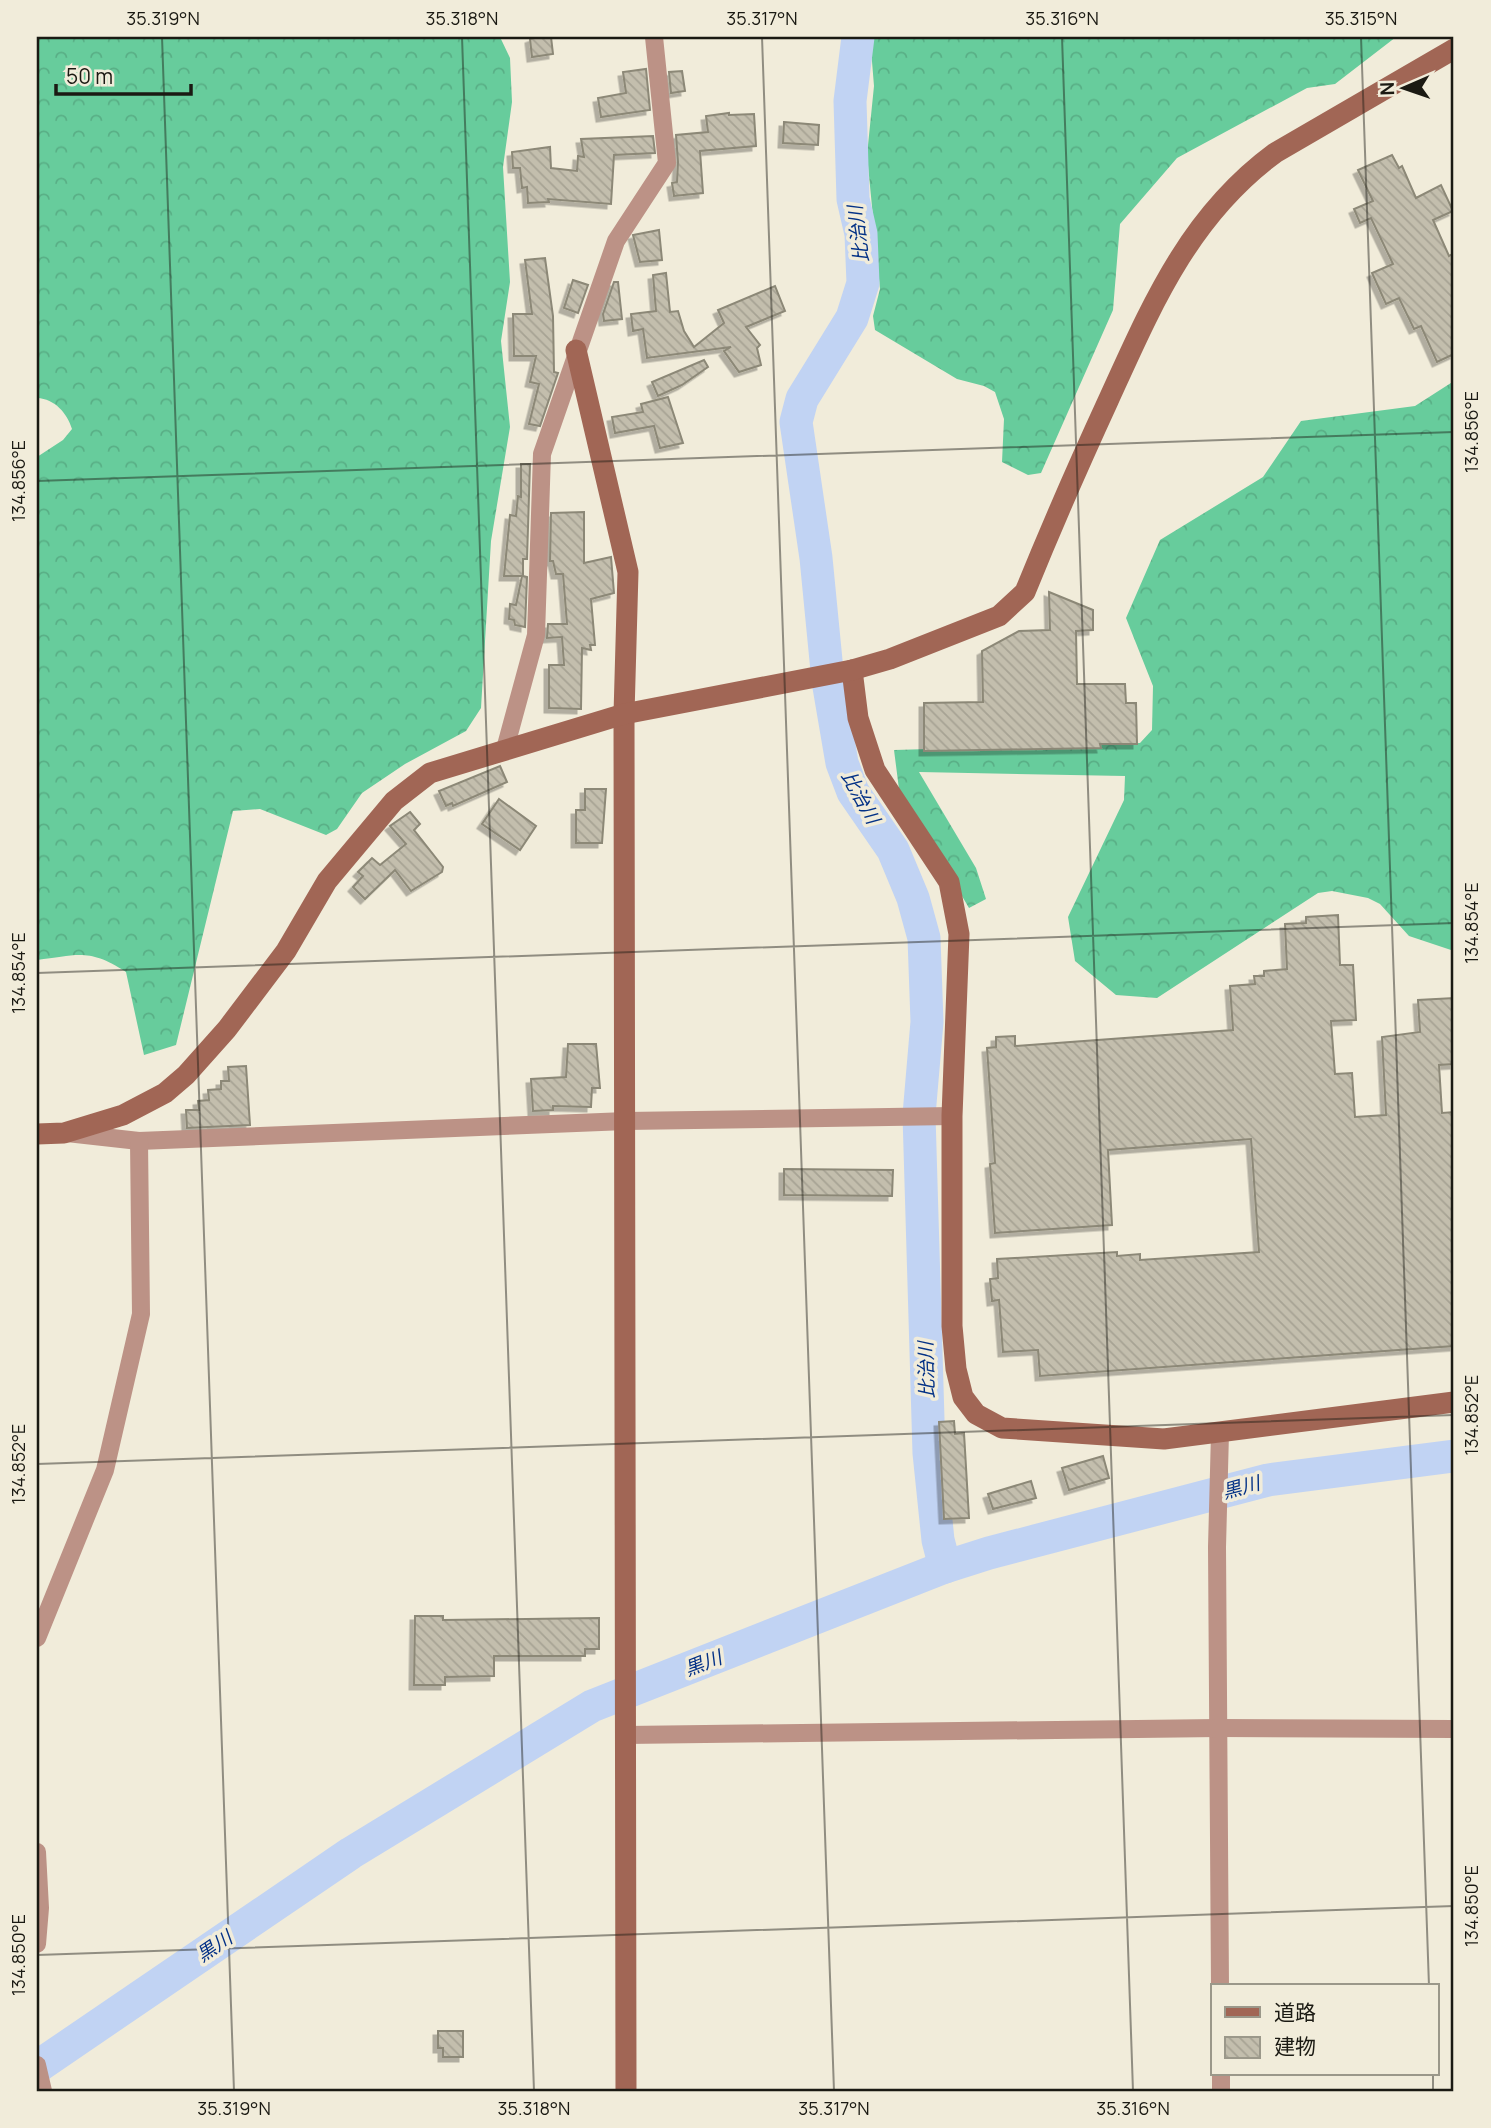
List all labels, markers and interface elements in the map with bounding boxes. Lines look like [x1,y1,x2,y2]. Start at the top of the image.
text: 35.319°N [126,6,200,30]
text: 35.318°N [426,6,498,30]
text: 35.317°N [726,6,798,30]
text: 35.316°N [1025,6,1099,30]
text: 35.315°N [1325,6,1397,30]
scale bar [56,52,191,96]
north arrow [1368,52,1438,122]
text: 50 m [66,62,113,90]
text: N [1374,81,1400,96]
water label: 比治川 [841,202,874,264]
text: 134.856°E [1459,391,1483,473]
text: 134.856°E [6,440,30,522]
water label: 比治川 [836,766,887,830]
text: 134.854°E [1459,882,1483,964]
text: 134.854°E [6,932,30,1014]
water label: 比治川 [912,1339,940,1399]
text: 134.852°E [1459,1375,1483,1455]
text: 134.852°E [6,1424,30,1504]
water label: 黒川 [1219,1469,1265,1504]
water label: 黒川 [681,1643,727,1682]
text: 134.850°E [1459,1865,1483,1947]
text: 134.850°E [6,1914,30,1996]
water label: 黒川 [191,1923,239,1967]
legend [1211,1984,1438,2076]
text: 道路 [1274,1998,1316,2026]
text: 建物 [1274,2032,1316,2060]
text: 35.319°N [197,2096,271,2120]
text: 35.318°N [498,2096,570,2120]
text: 35.317°N [798,2096,870,2120]
text: 35.316°N [1096,2096,1170,2120]

